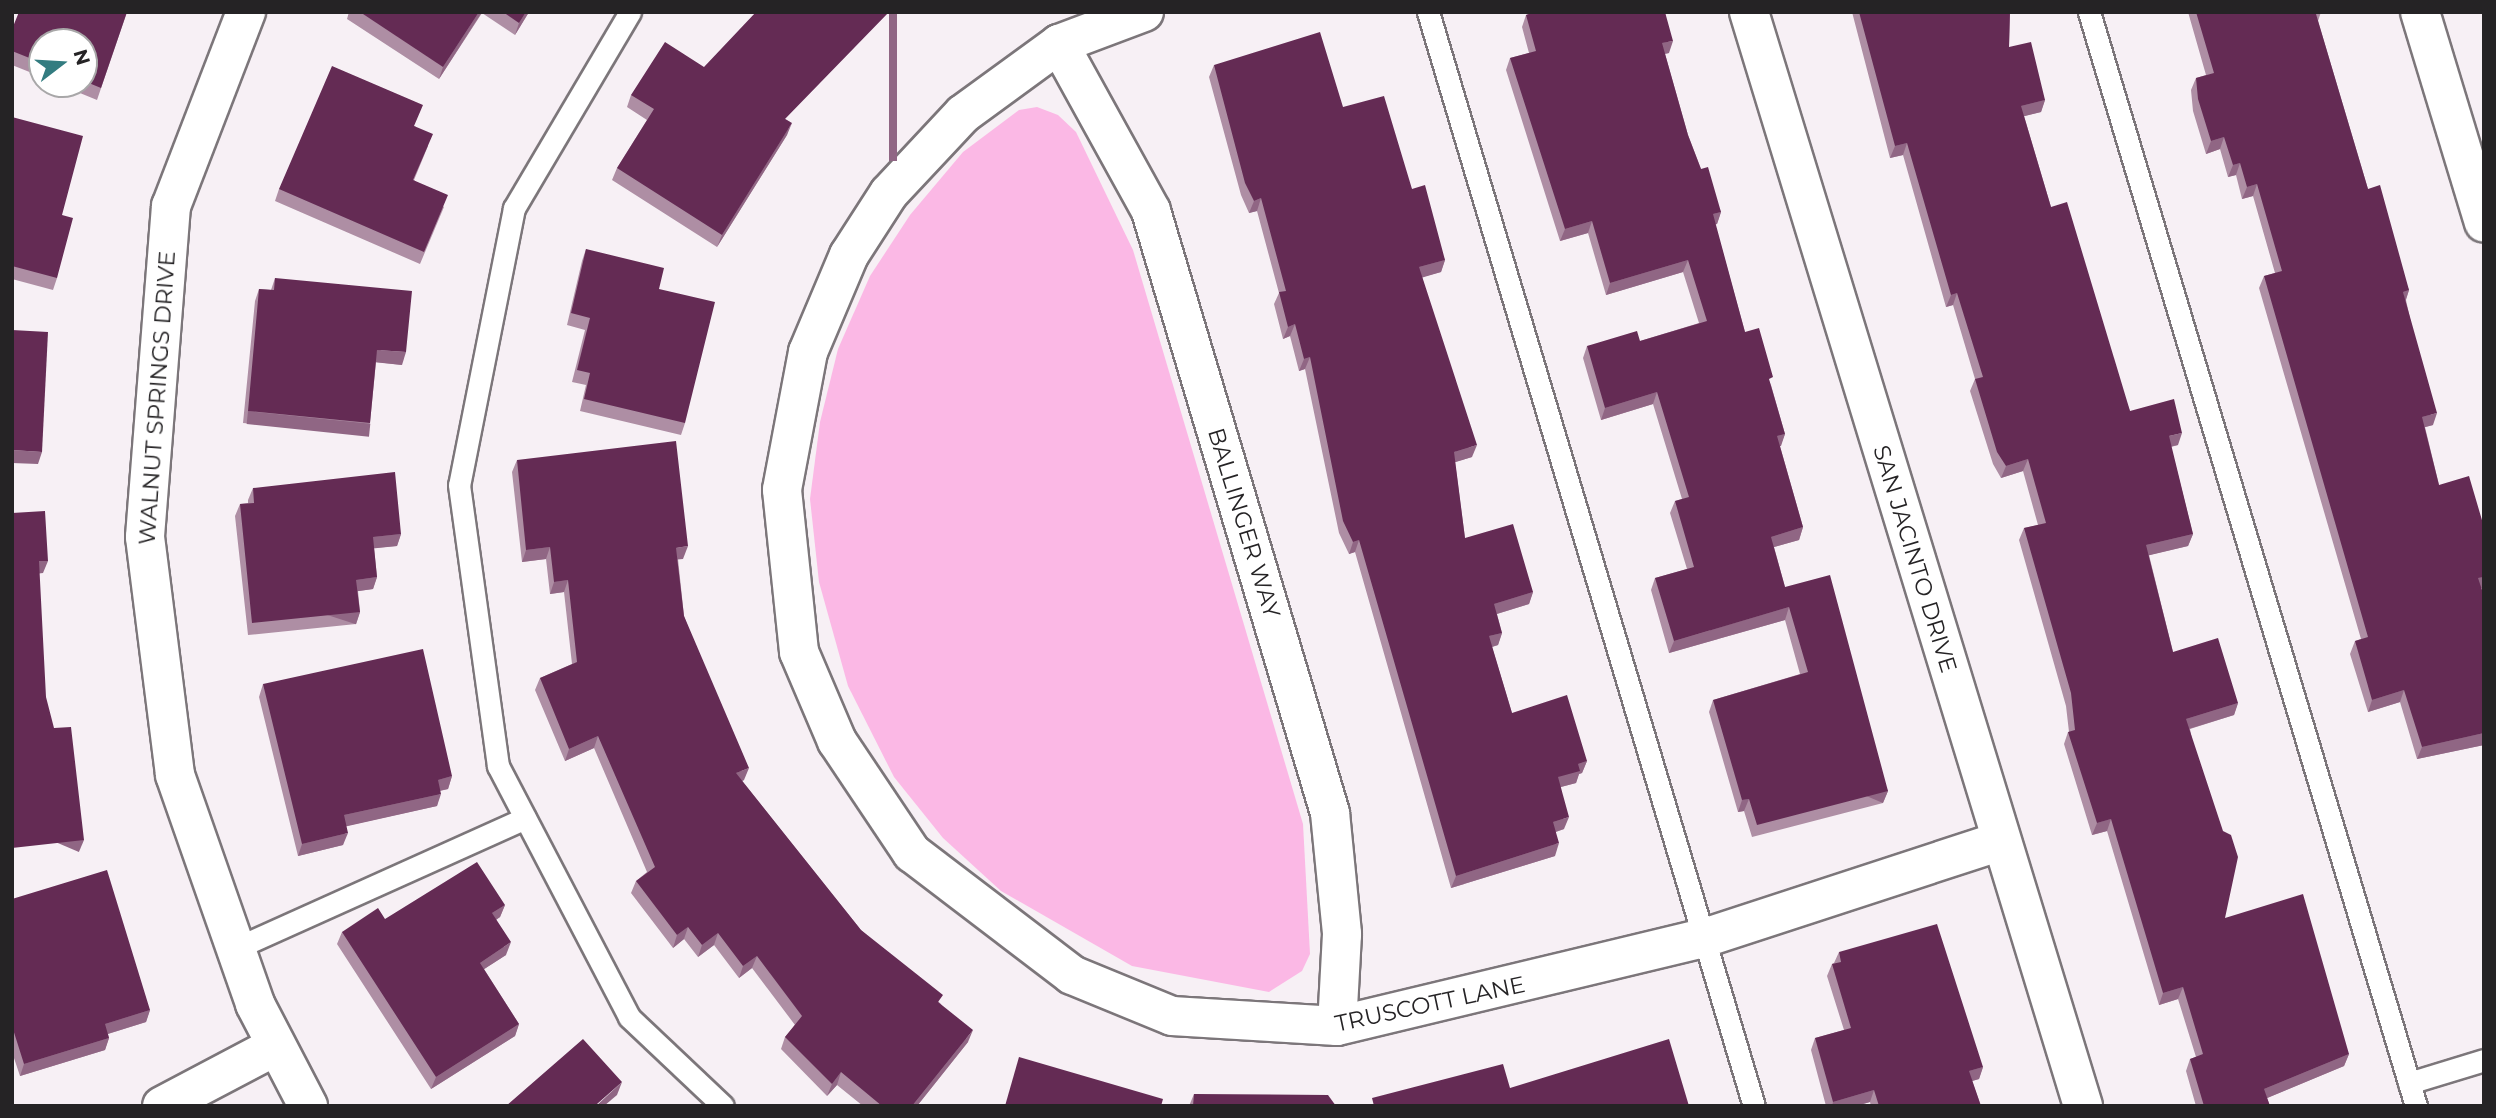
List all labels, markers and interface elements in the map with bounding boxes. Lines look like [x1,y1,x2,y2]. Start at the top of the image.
north arrow [28,28,98,98]
text: N [68,47,95,68]
street label: WALNUT SPRINGS DRIVE [133,250,181,546]
street label: BALLINGER WAY [1202,425,1286,621]
street label: SAN JACINTO DRIVE [1867,442,1963,676]
street label: TRUSCOTT LANE [1332,970,1528,1038]

